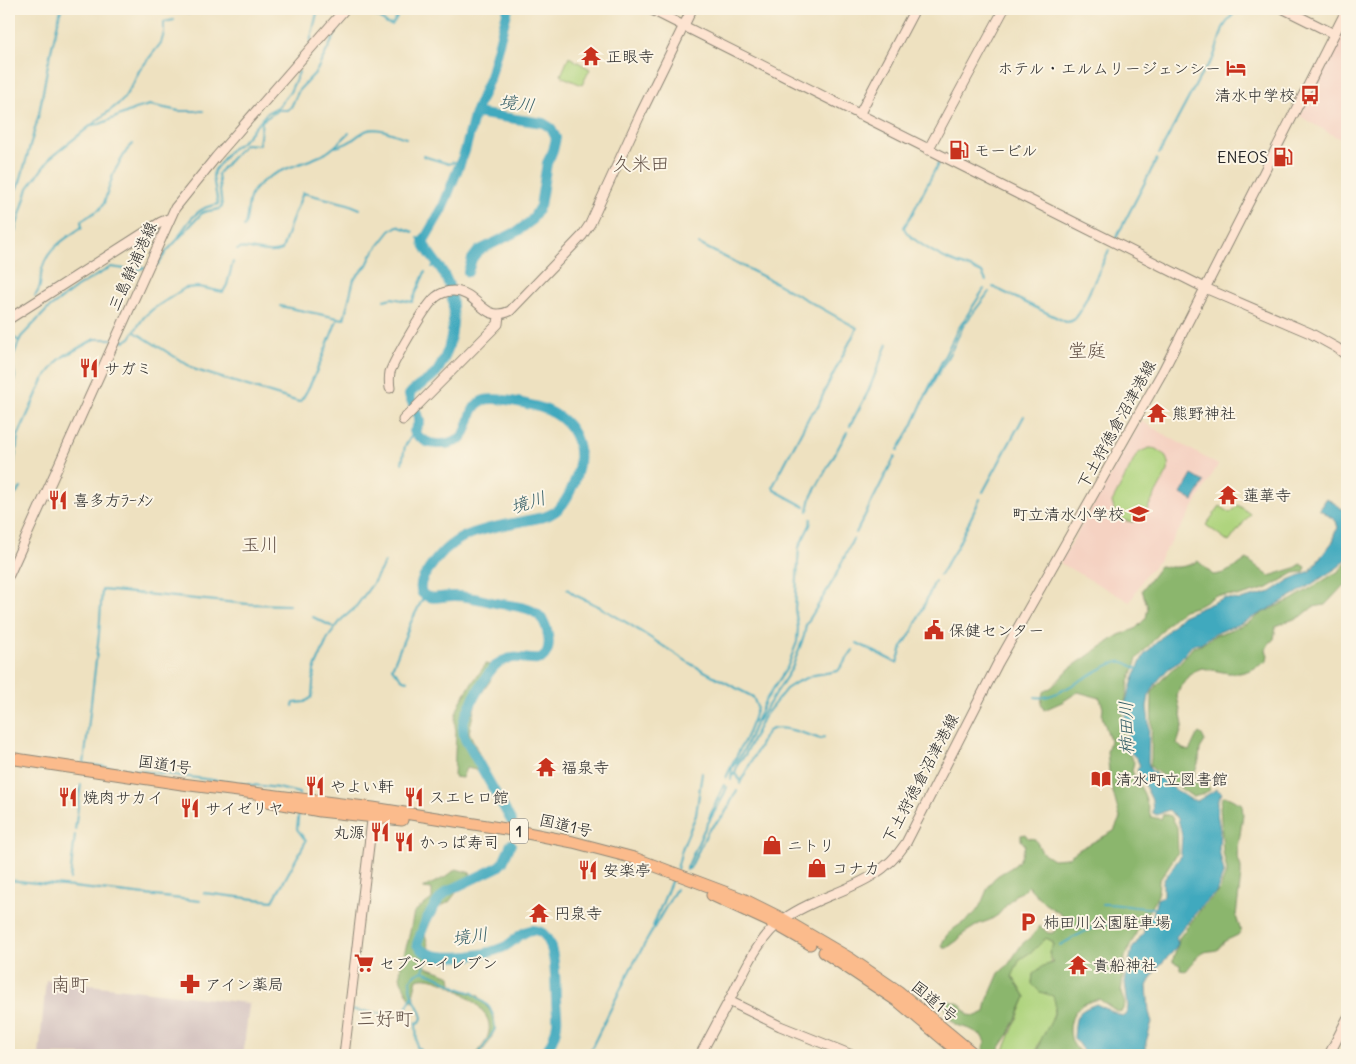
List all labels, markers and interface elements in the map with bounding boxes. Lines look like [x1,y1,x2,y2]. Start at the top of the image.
temple icon: 正眼寺 [580,45,602,67]
place label: 正眼寺 [606,46,654,66]
hotel icon: ホテル・エルムリージェンシー [1225,57,1247,79]
place label: ホテル・エルムリージェンシー [997,58,1221,78]
bus stop icon: 清水中学校 [1299,84,1321,106]
place label: 清水中学校 [1215,85,1295,105]
water label: 境川 [498,89,536,117]
fuel station icon: モービル [948,139,970,161]
place label: モービル [974,140,1038,160]
fuel station icon: ENEOS [1272,146,1294,168]
place label: ENEOS [1217,147,1268,167]
district label: 久米田 [612,151,670,175]
street label: 三島静浦港線 [103,218,161,314]
district label: 堂庭 [1068,338,1106,362]
street label: 下土狩徳倉沼津港線 [1072,356,1160,492]
restaurant icon: サガミ [78,357,100,379]
place label: サガミ [104,358,152,378]
temple icon: 熊野神社 [1146,402,1168,424]
place label: 熊野神社 [1172,403,1236,423]
temple icon: 蓮華寺 [1217,484,1239,506]
place label: 蓮華寺 [1243,485,1291,505]
water label: 境川 [507,486,549,518]
restaurant icon: 喜多方ﾗｰﾒﾝ [47,489,69,511]
place label: 喜多方ﾗｰﾒﾝ [73,490,153,510]
school or university icon: 町立清水小学校 [1128,503,1150,525]
place label: 町立清水小学校 [1012,504,1124,524]
district label: 玉川 [241,532,279,556]
public building icon: 保健センター [923,619,945,641]
place label: 保健センター [949,620,1044,640]
water label: 柿田川 [1114,701,1138,755]
street label: 下土狩徳倉沼津港線 [877,710,963,846]
street label: 国道1号 [137,750,193,778]
temple icon: 福泉寺 [535,756,557,778]
place label: 福泉寺 [561,757,609,777]
library icon: 清水町立図書館 [1090,768,1112,790]
place label: 清水町立図書館 [1116,769,1228,789]
restaurant icon: やよい軒 [304,775,326,797]
place label: やよい軒 [330,776,394,796]
restaurant icon: 焼肉サカイ [57,786,79,808]
restaurant icon: スエヒロ館 [403,786,425,808]
place label: 焼肉サカイ [83,787,163,807]
place label: スエヒロ館 [429,787,509,807]
restaurant icon: サイゼリヤ [179,797,201,819]
place label: サイゼリヤ [205,798,284,818]
street label: 国道1号 [537,809,595,841]
road number: 1 [510,818,528,844]
restaurant icon: 丸源 [369,821,391,843]
place label: 丸源 [333,822,365,842]
restaurant icon: かっぱ寿司 [393,831,415,853]
place label: かっぱ寿司 [419,832,499,852]
shop icon: ニトリ [761,834,783,856]
place label: ニトリ [787,835,835,855]
shop icon: コナカ [806,857,828,879]
place label: コナカ [832,858,880,878]
restaurant icon: 安楽亭 [577,859,599,881]
place label: 安楽亭 [603,860,651,880]
temple icon: 円泉寺 [528,902,550,924]
place label: 円泉寺 [554,903,602,923]
parking icon: 柿田川公園駐車場 [1017,911,1039,933]
place label: 柿田川公園駐車場 [1043,912,1171,932]
water label: 境川 [451,922,489,950]
supermarket icon: セブン-イレブン [353,952,375,974]
place label: セブン-イレブン [379,953,498,973]
temple icon: 貴船神社 [1067,954,1089,976]
place label: 貴船神社 [1093,955,1157,975]
district label: 南町 [51,972,89,996]
pharmacy icon: アイン薬局 [179,973,201,995]
place label: アイン薬局 [205,974,284,994]
street label: 国道1号 [908,976,962,1026]
district label: 三好町 [356,1006,414,1030]

